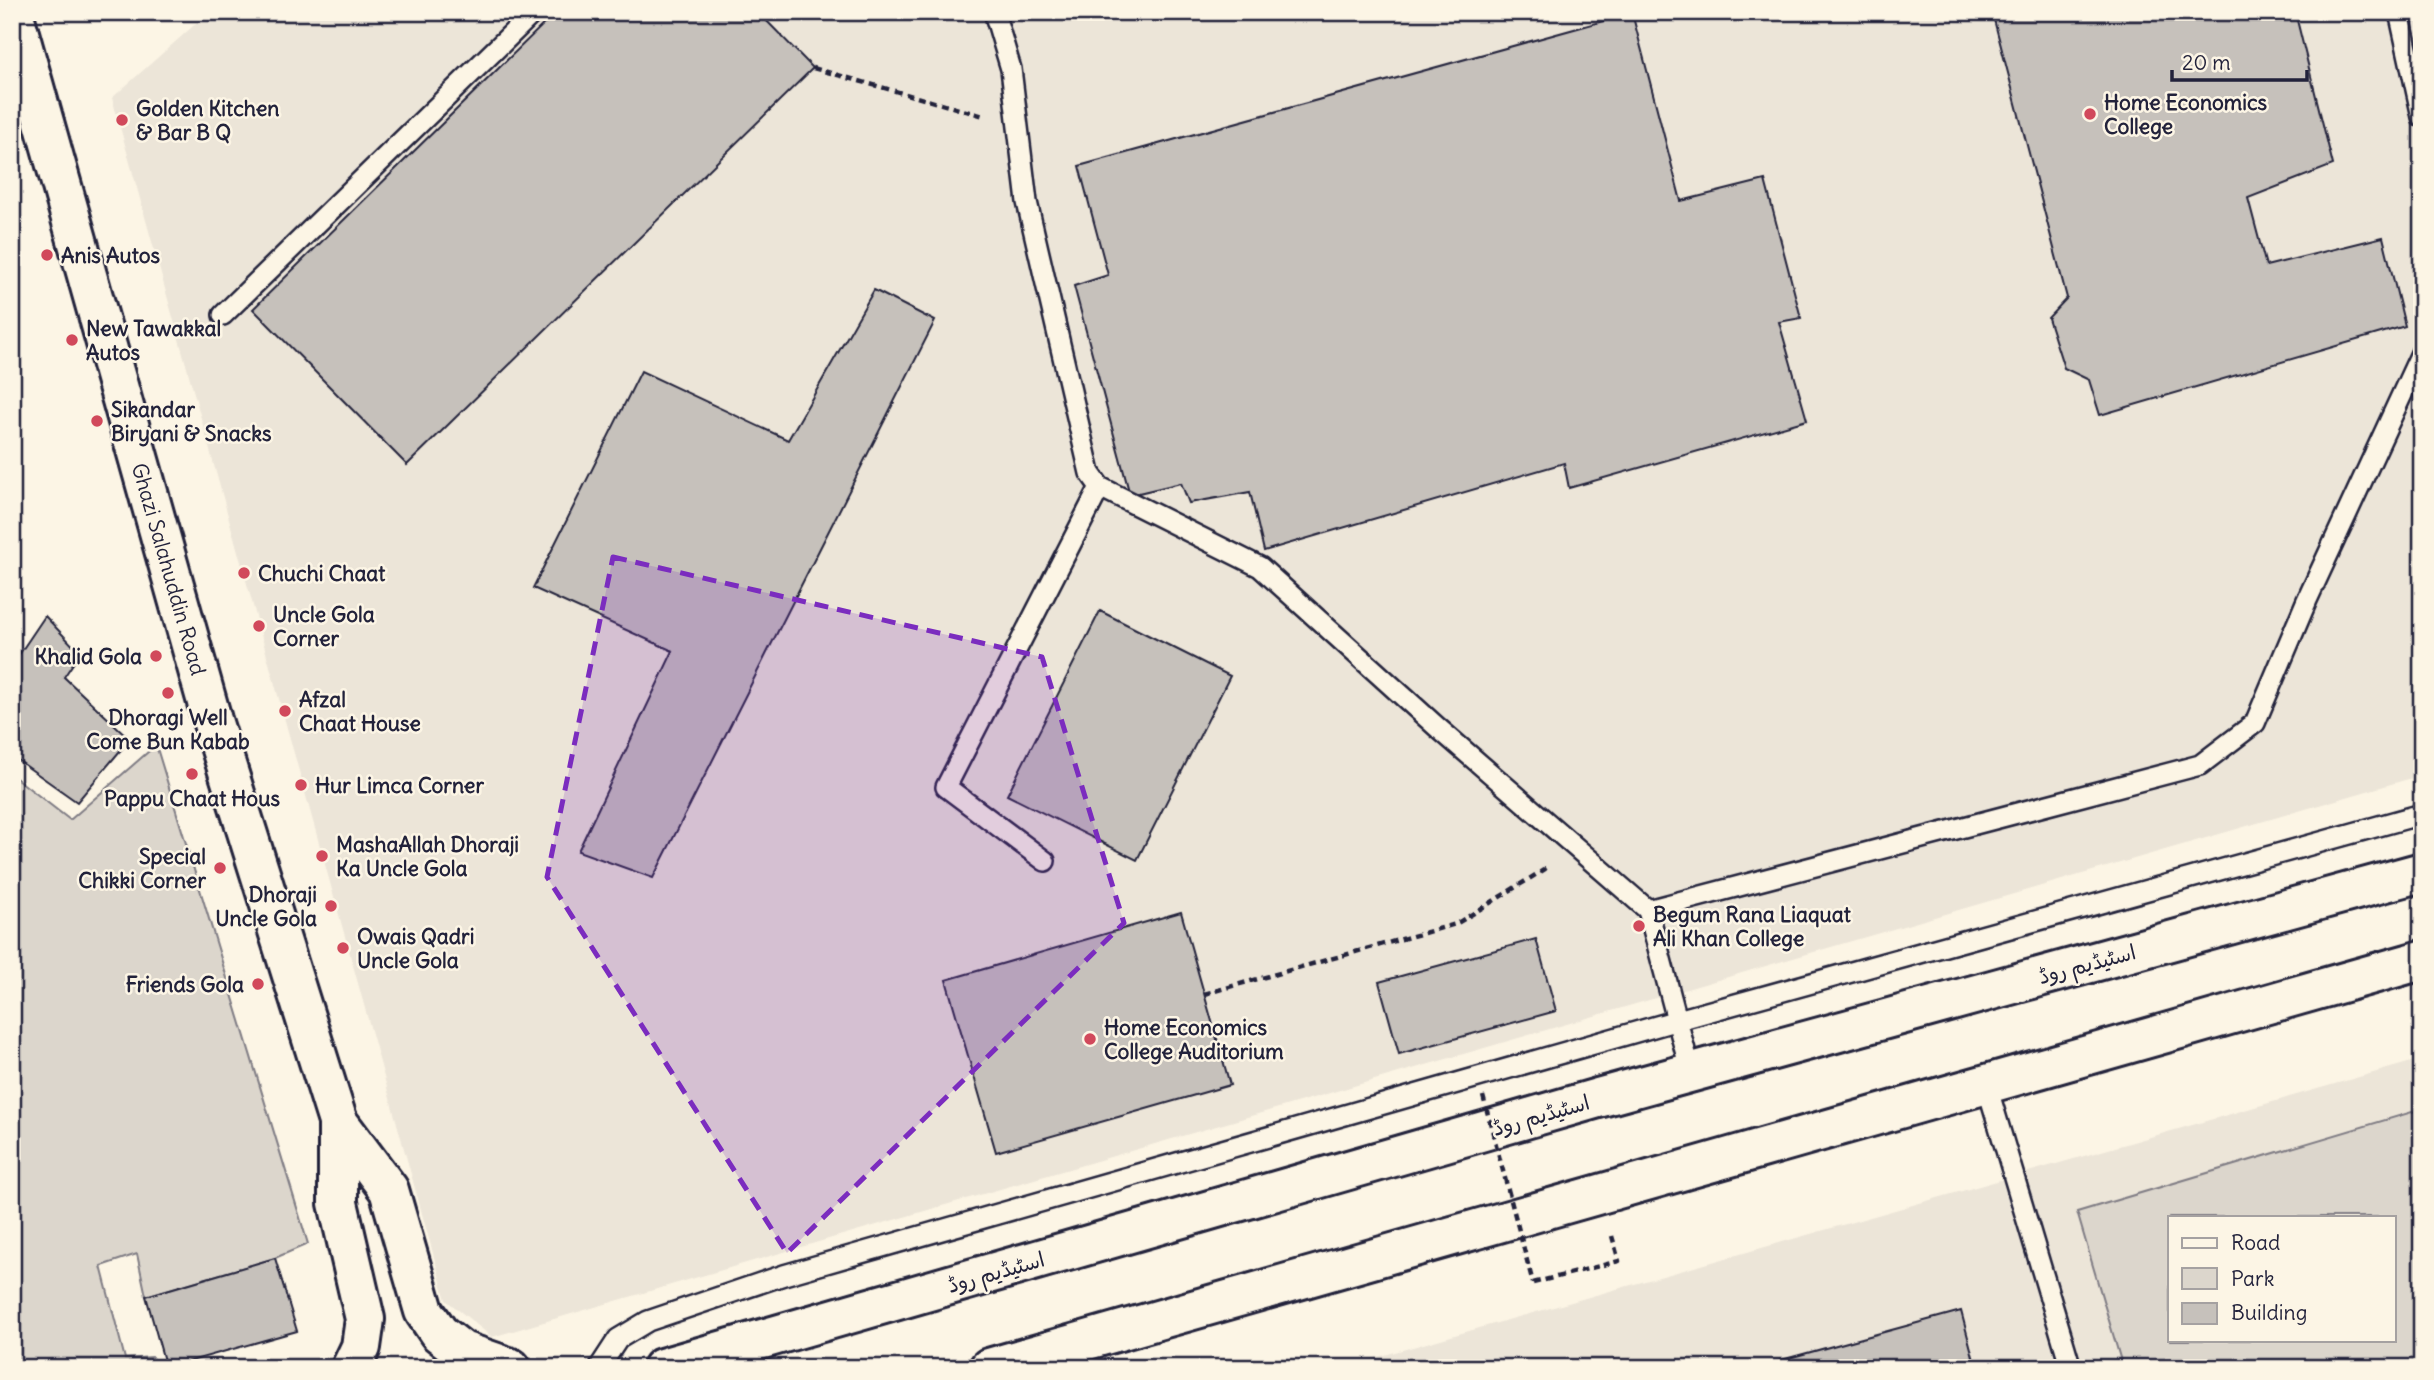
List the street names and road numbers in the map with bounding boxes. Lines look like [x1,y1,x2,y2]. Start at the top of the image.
street label: Ghazi Salahuddin Road [126,460,212,678]
street label: اسٹیڈیم روڈ [2035,938,2139,993]
street label: اسٹیڈیم روڈ [1489,1088,1594,1145]
street label: اسٹیڈیم روڈ [944,1245,1049,1302]

